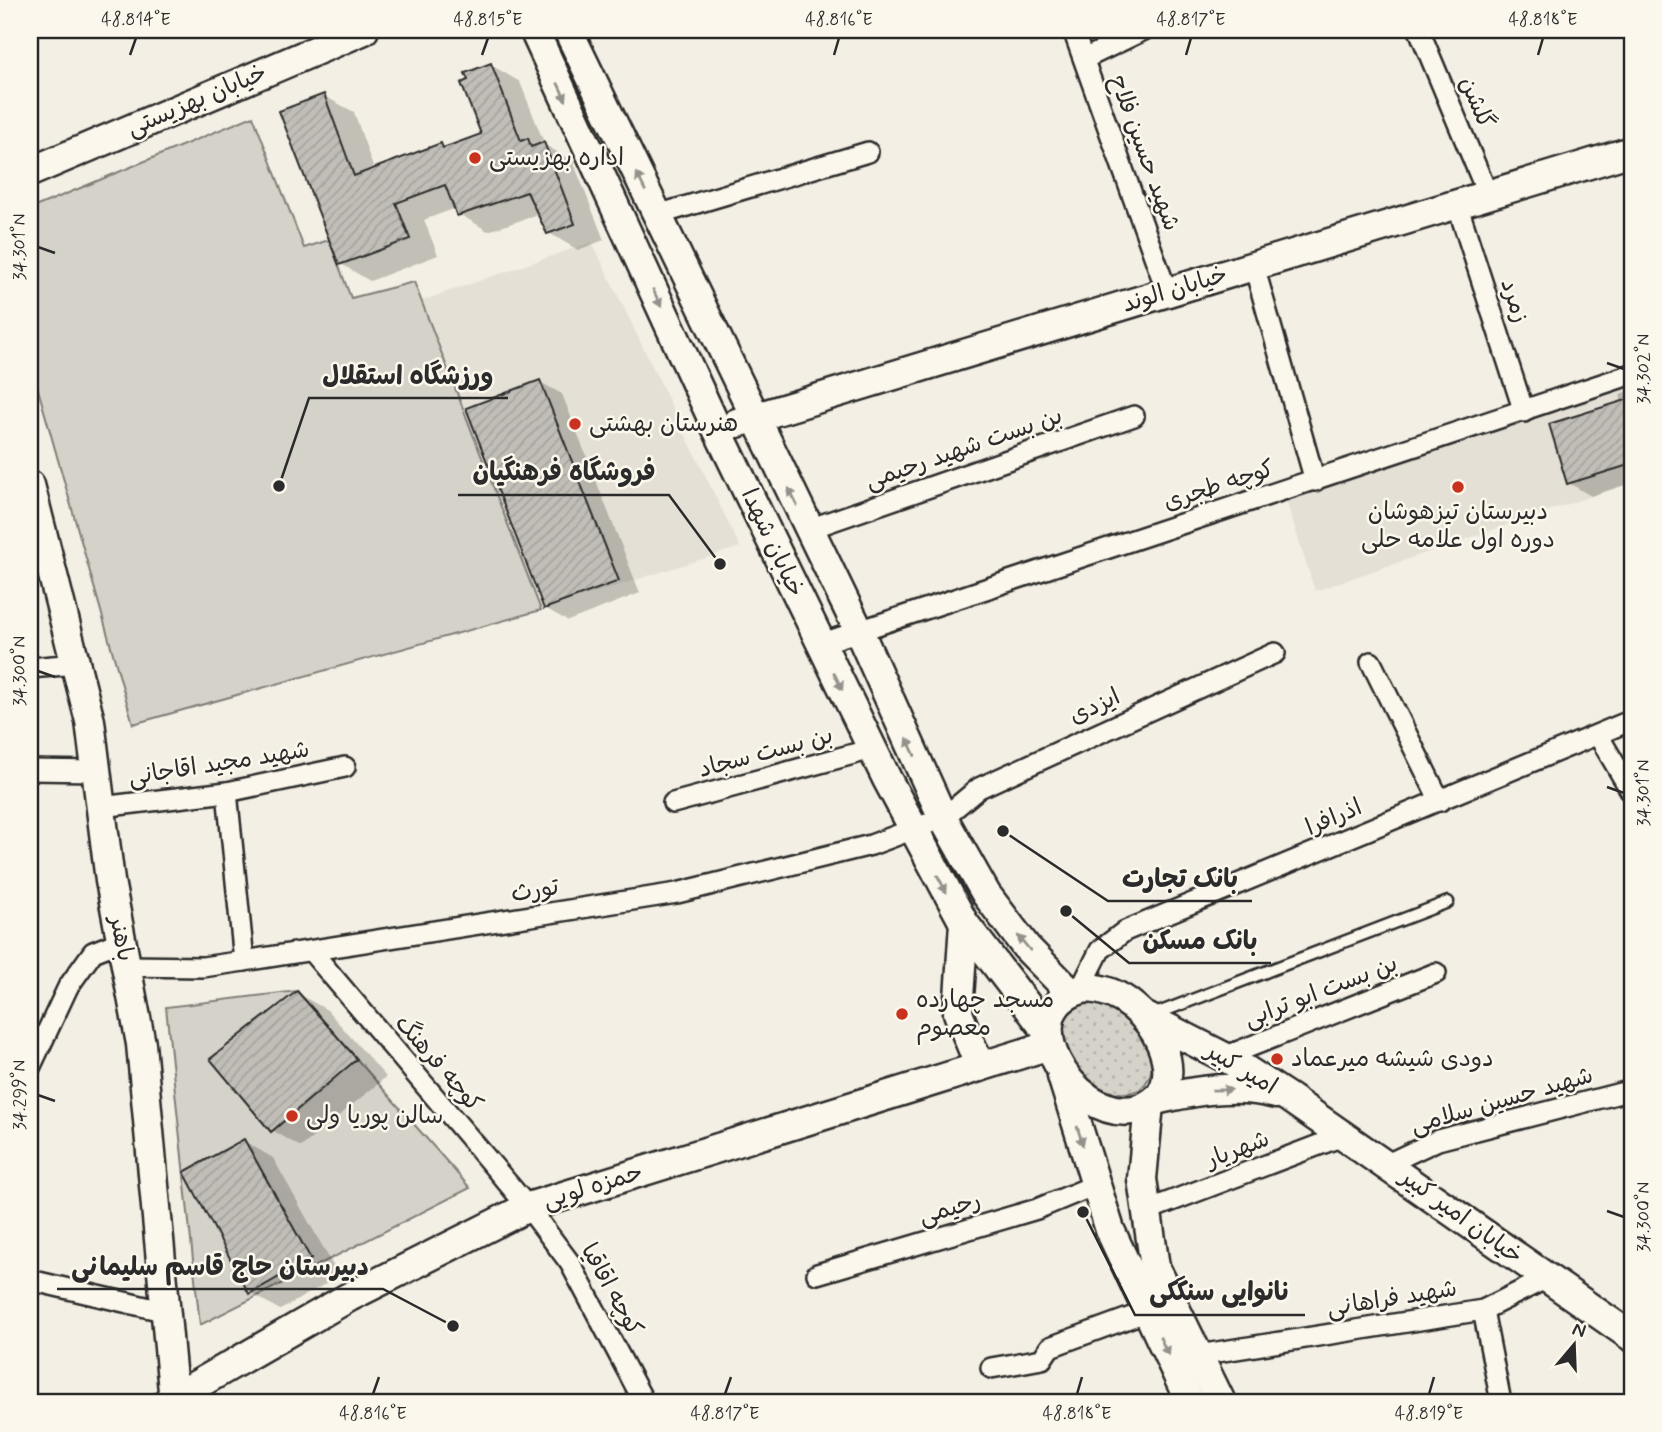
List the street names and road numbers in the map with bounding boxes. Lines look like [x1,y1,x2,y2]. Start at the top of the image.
street label: خیابان بهزیستی [122,58,272,144]
street label: شهید حسین فلاح [1101,71,1187,235]
street label: گلشن [1451,72,1501,134]
street label: خیابان الوند [1119,259,1231,321]
street label: زمرد [1492,275,1536,327]
street label: بن بست شهید رحیمی [861,401,1067,497]
street label: کوچه طجری [1160,454,1278,518]
street label: خیابان شهدا [733,484,811,602]
street label: ایزدی [1065,682,1125,732]
street label: بن بست سجاد [695,720,837,786]
street label: شهید مجید اقاجانی [126,734,312,794]
street label: اذرافرا [1301,792,1367,844]
street label: تورث [509,872,562,910]
street label: باهنر [101,912,141,964]
street label: بن بست ابو ترابی [1240,948,1402,1036]
street label: کوچه فرهنگ [387,1009,489,1119]
street label: امیر کبیر [1198,1035,1283,1102]
street label: شهید حسین سلامی [1407,1060,1597,1142]
street label: شهریار [1200,1124,1274,1177]
street label: حمزه لویی [539,1157,647,1217]
street label: خیابان امیر کبیر [1392,1161,1528,1272]
street label: رحیمی [915,1185,985,1233]
street label: کوچه اقاقیا [573,1238,649,1342]
street label: شهید فراهانی [1325,1273,1459,1325]

